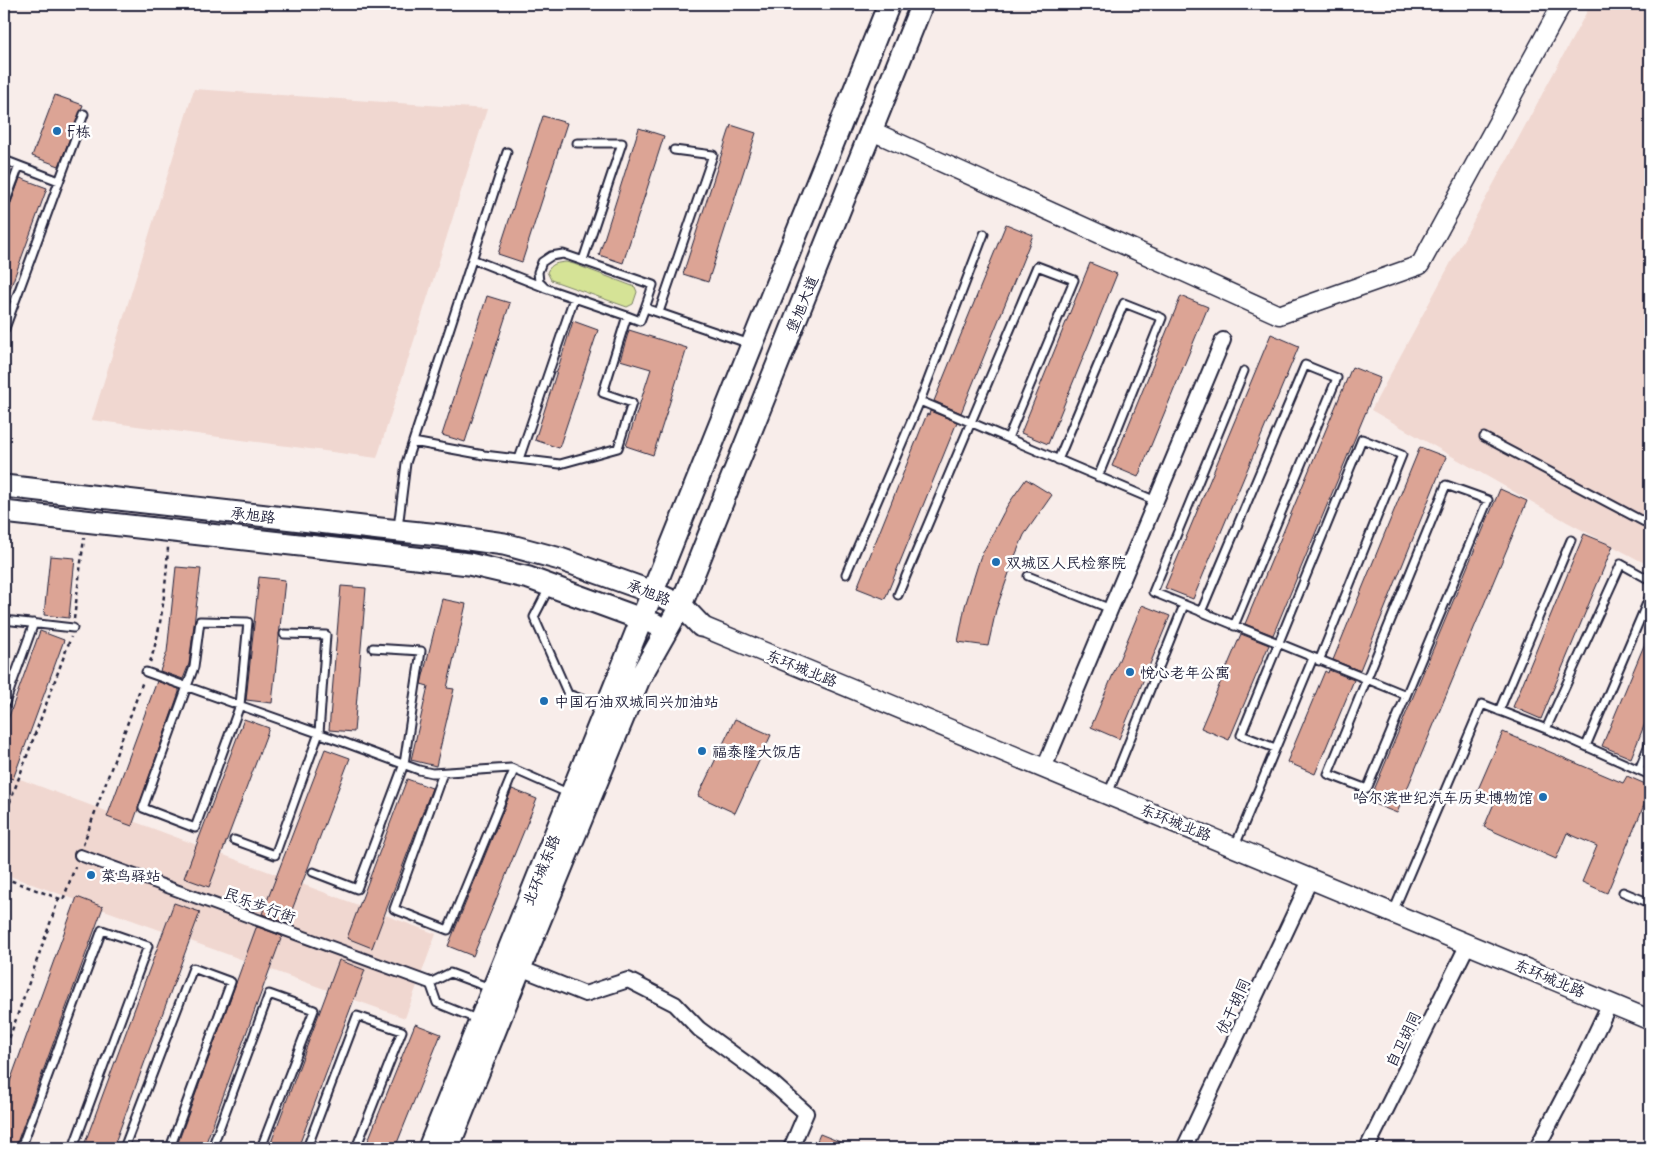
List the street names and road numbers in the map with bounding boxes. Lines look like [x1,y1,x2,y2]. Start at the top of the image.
street label: 堡旭大道 [782,273,822,335]
street label: 承旭路 [230,503,276,527]
street label: 承旭路 [625,575,673,609]
street label: 东环城北路 [764,645,840,691]
street label: 东环城北路 [1138,799,1214,845]
street label: 北环城东路 [518,832,564,908]
street label: 民乐步行街 [222,883,298,927]
street label: 东环城北路 [1512,955,1588,1001]
street label: 优干胡同 [1212,975,1254,1037]
street label: 自卫胡同 [1381,1008,1425,1070]

